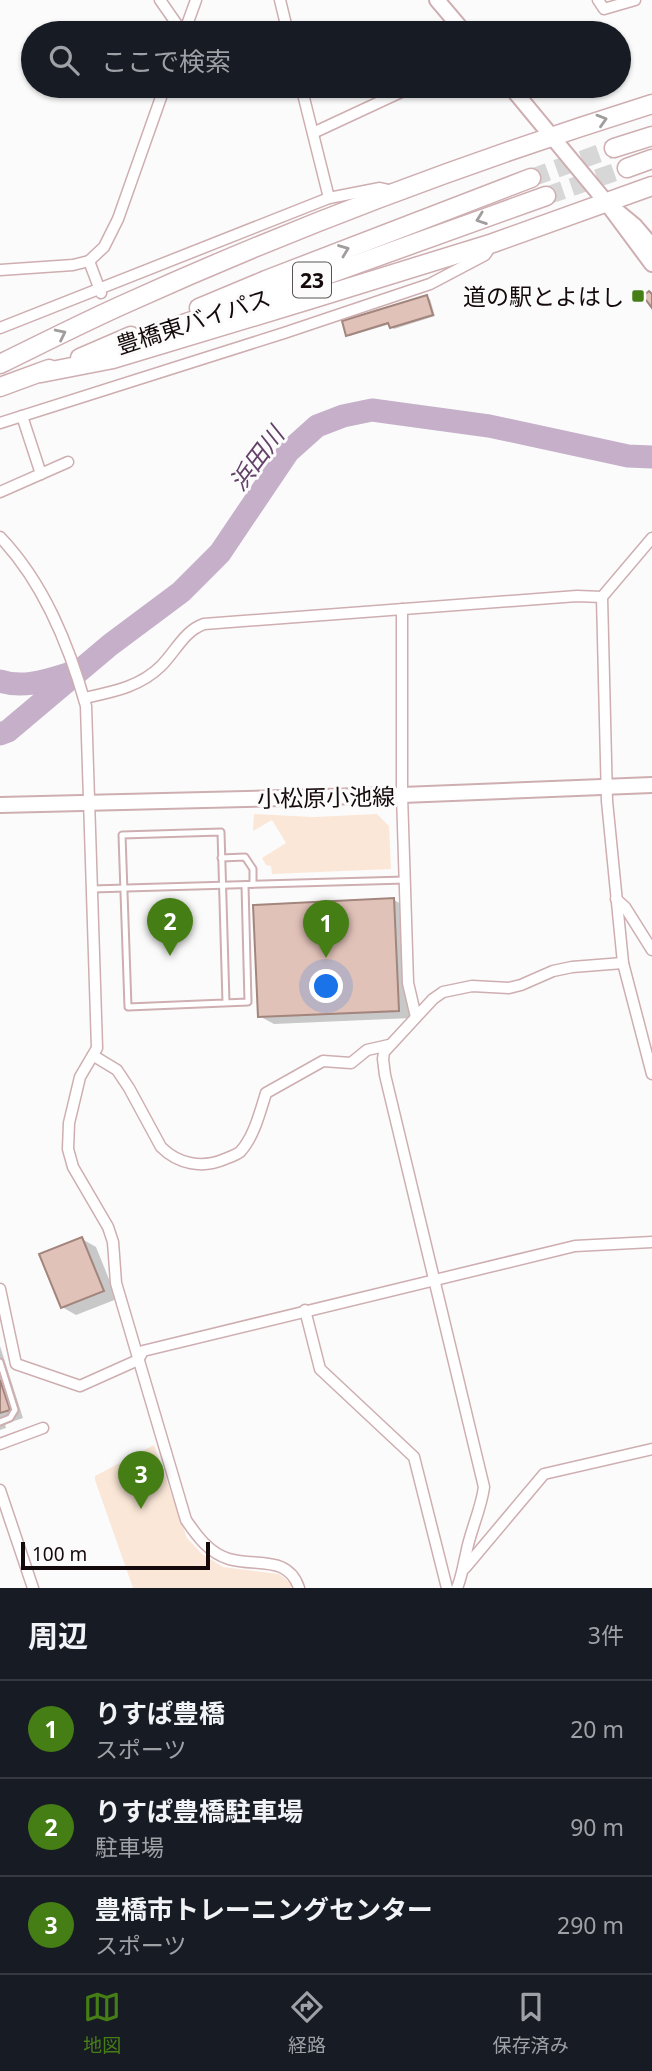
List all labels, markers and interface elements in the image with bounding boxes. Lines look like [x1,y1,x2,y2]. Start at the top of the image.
search box [21,21,631,98]
icon: search [45,41,83,79]
text: ここで検索 [101,43,231,79]
one-way arrow [595,114,607,128]
one-way arrow [476,211,488,225]
one-way arrow [337,244,349,258]
road number: 23 [293,262,331,298]
place label: 道の駅とよはし [463,280,624,312]
street label: 豊橋東バイパス [112,281,274,361]
marker: 道の駅とよはし [630,288,646,304]
one-way arrow [54,329,66,343]
water label: 浜田川 [221,417,293,497]
street label: 小松原小池線 [257,780,395,814]
pin: 2 [147,898,193,956]
pin: 1 [303,900,349,958]
your location [309,969,343,1003]
pin: 3 [118,1451,164,1509]
scale bar [21,1539,210,1571]
text: 100 m [32,1541,87,1567]
text: 周辺 [28,1615,88,1656]
text: 3件 [588,1619,624,1651]
text: りすぱ豊橋 [95,1695,225,1731]
text: 1 [44,1713,58,1745]
text: 20 m [570,1713,624,1745]
text: スポーツ [95,1733,187,1765]
text: りすぱ豊橋駐車場 [95,1793,303,1829]
text: 2 [44,1811,58,1843]
text: 90 m [570,1811,624,1843]
text: 駐車場 [95,1831,164,1863]
text: 豊橋市トレーニングセンター [95,1891,433,1927]
text: 3 [44,1909,58,1941]
text: 290 m [557,1909,624,1941]
text: スポーツ [95,1929,187,1961]
tab: 地図 [83,1988,121,2058]
tab: 経路 [288,1988,326,2058]
tab: 保存済み [493,1988,569,2058]

